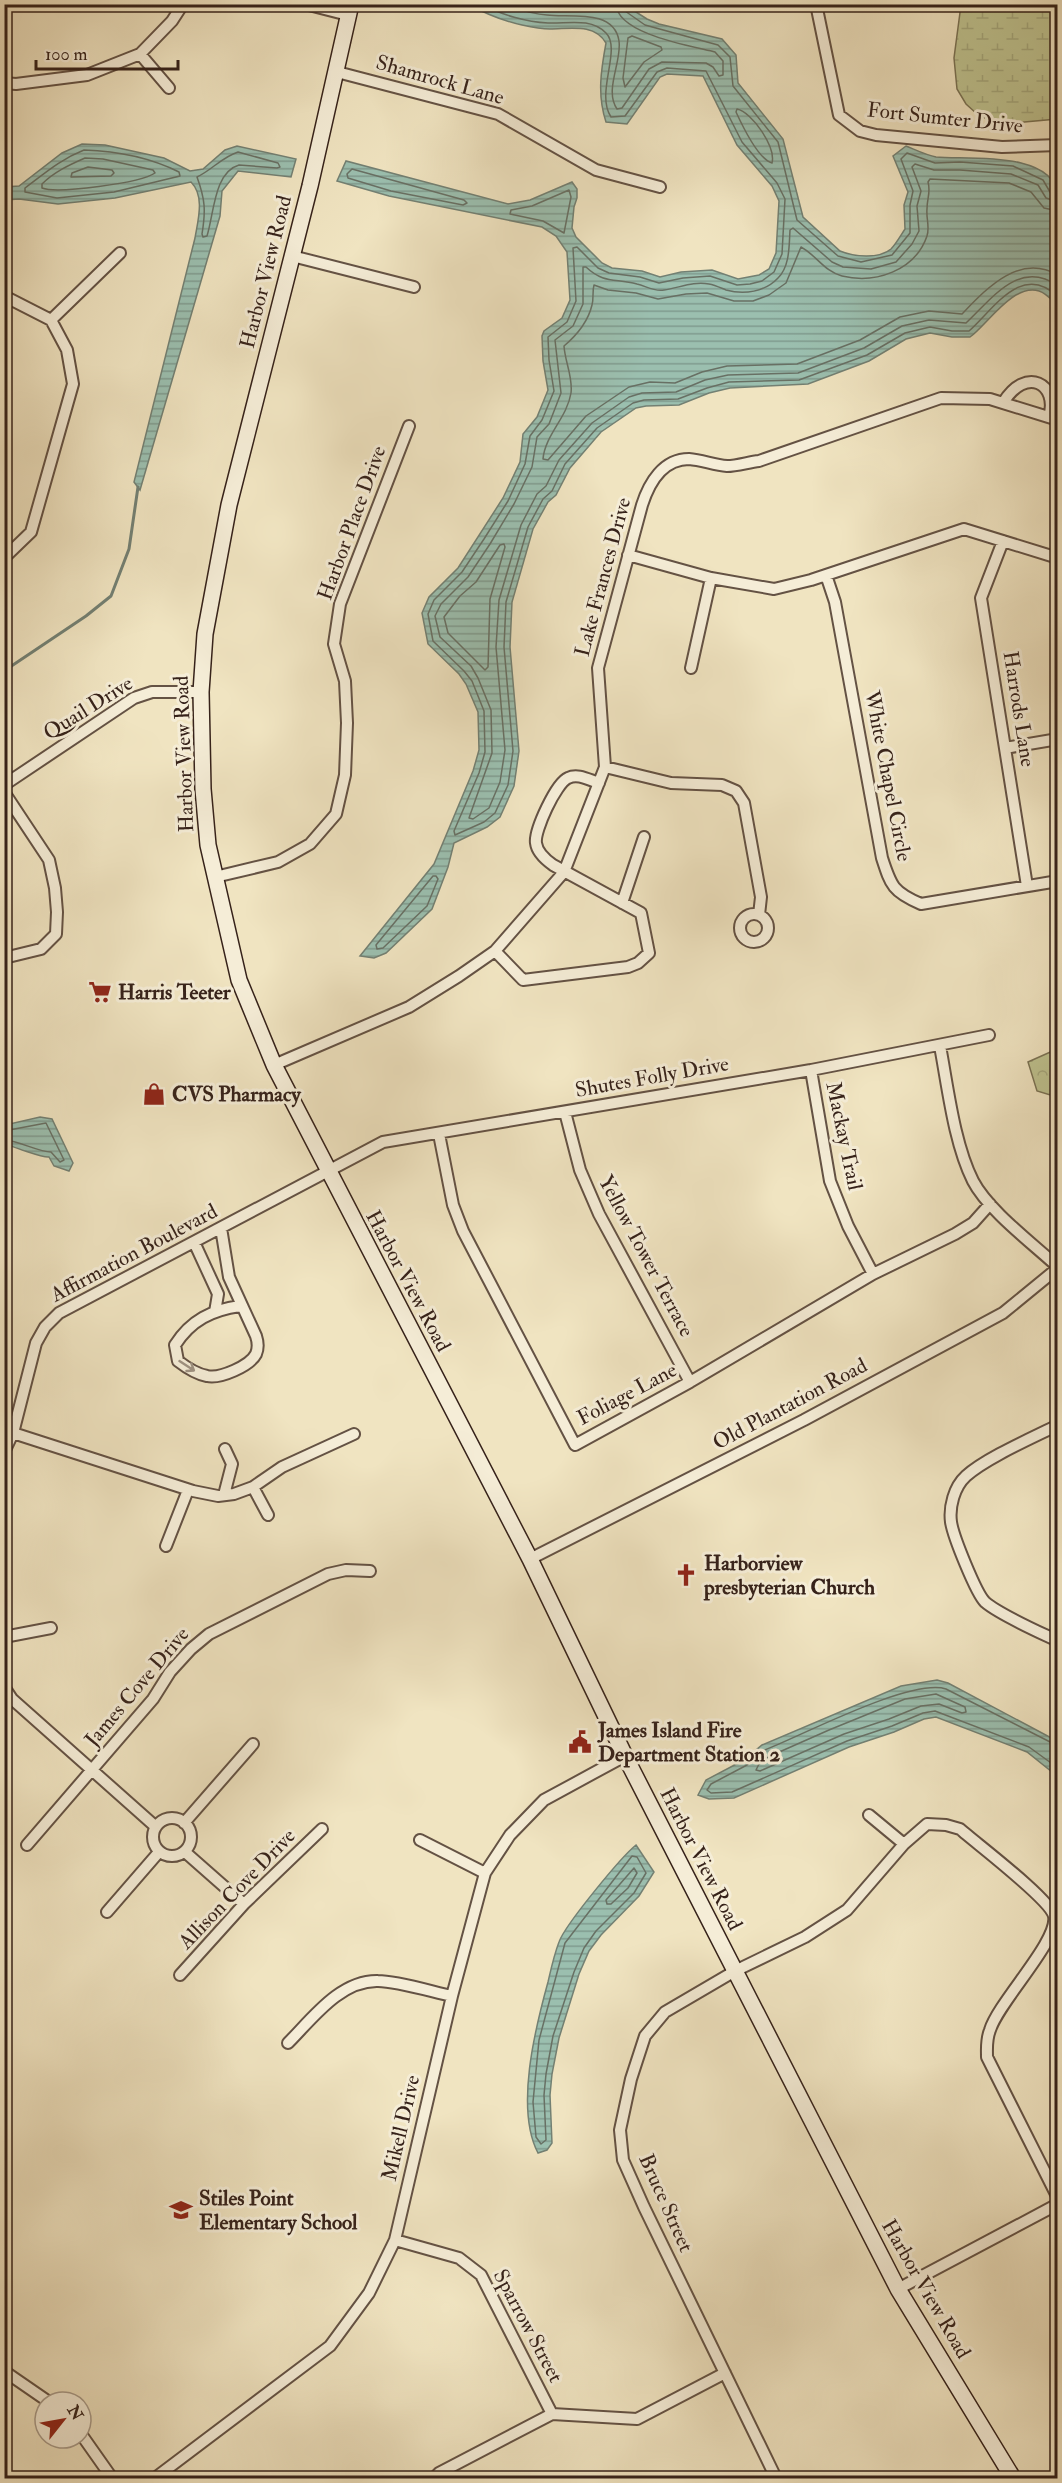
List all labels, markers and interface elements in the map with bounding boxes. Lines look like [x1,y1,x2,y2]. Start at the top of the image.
scale bar [36,33,178,71]
text: 100 m [45,43,88,66]
street label: Shamrock Lane [373,49,507,111]
street label: Fort Sumter Drive [866,96,1024,140]
street label: Harbor View Road [234,192,298,351]
street label: Harbor Place Drive [312,442,393,604]
street label: Lake Frances Drive [569,494,637,660]
street label: Harrods Lane [997,649,1042,769]
street label: Quail Drive [38,670,138,746]
street label: Harbor View Road [168,675,200,833]
street label: White Chapel Circle [858,687,918,864]
supermarket icon: Harris Teeter [87,979,113,1005]
place label: Harris Teeter [118,979,232,1006]
street label: Shutes Folly Drive [573,1050,731,1104]
street label: Mackay Trail [819,1079,869,1193]
shop icon: CVS Pharmacy [141,1081,167,1107]
place label: CVS Pharmacy [172,1081,301,1108]
street label: Yellow Tower Terrace [592,1171,700,1342]
street label: Affirmation Boulevard [45,1197,223,1309]
street label: Harbor View Road [359,1206,457,1357]
street label: Old Plantation Road [708,1352,872,1456]
street label: Foliage Lane [572,1356,682,1432]
one-way arrow [178,1360,195,1373]
place label: Harborview presbyterian Church [703,1550,875,1601]
church icon: Harborview presbyterian Church [673,1562,699,1588]
street label: James Cove Drive [78,1621,195,1753]
place label: James Island Fire Department Station 2 [597,1717,780,1768]
public building icon: James Island Fire Department Station 2 [567,1729,593,1755]
street label: Harbor View Road [653,1783,749,1935]
street label: Allison Cove Drive [172,1823,302,1956]
street label: Mikell Drive [376,2072,426,2184]
street label: Bruce Street [632,2150,700,2256]
place label: Stiles Point Elementary School [199,2185,358,2236]
school or university icon: Stiles Point Elementary School [168,2197,194,2223]
street label: Harbor View Road [875,2214,977,2364]
street label: Sparrow Street [487,2265,569,2387]
north arrow [33,2390,93,2450]
text: N [62,2401,88,2425]

